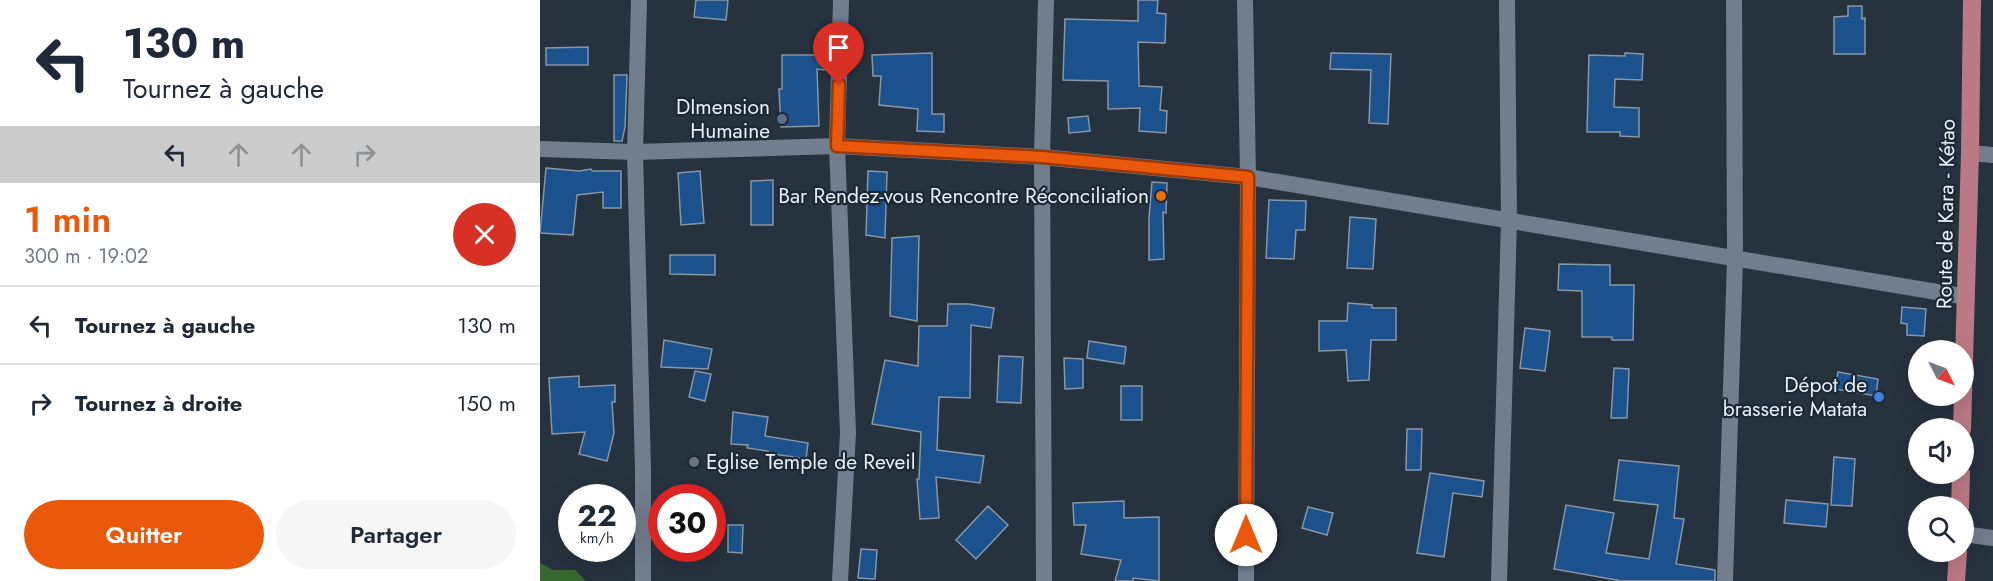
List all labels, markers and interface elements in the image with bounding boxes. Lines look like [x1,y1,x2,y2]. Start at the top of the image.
text: 130 m [123,13,245,74]
pin [813,22,864,84]
icon: left [24,24,102,102]
icon: arrive [822,31,855,64]
text: Tournez à gauche [123,69,324,108]
place label: DImension Humaine [676,92,770,146]
marker: DImension Humaine [775,112,789,126]
street label: Route de Kara - Kétao [1929,119,1963,309]
icon: left [159,138,192,171]
icon: ahead [222,138,255,171]
icon: ahead [285,138,318,171]
icon: right [348,138,381,171]
place label: Bar Rendez-vous Rencontre Réconciliation [778,181,1149,211]
marker: Bar Rendez-vous Rencontre Réconciliation [1154,189,1168,203]
text: 1 min [24,193,111,245]
button: close [453,203,516,266]
text: 300 m · 19:02 [24,242,148,271]
icon: left [24,309,57,342]
text: Tournez à gauche [75,309,255,341]
text: 130 m [457,309,516,341]
north arrow [1908,340,1974,406]
map controls [1908,340,1974,562]
place label: Dépot de brasserie Matata [1723,370,1867,424]
icon: right [24,387,57,420]
text: Tournez à droite [75,387,242,419]
text: 150 m [457,387,516,419]
marker: Dépot de brasserie Matata [1872,390,1886,404]
button: sound [1908,418,1974,484]
place label: Eglise Temple de Reveil [706,447,916,477]
marker: Eglise Temple de Reveil [687,455,701,469]
speed limit sign: 30 [648,484,726,562]
text: 22 [577,494,617,537]
button: search [1908,496,1974,562]
button: Quitter [24,500,264,569]
button: Partager [276,500,516,569]
position arrow [1214,503,1278,567]
text: km/h [580,527,614,549]

